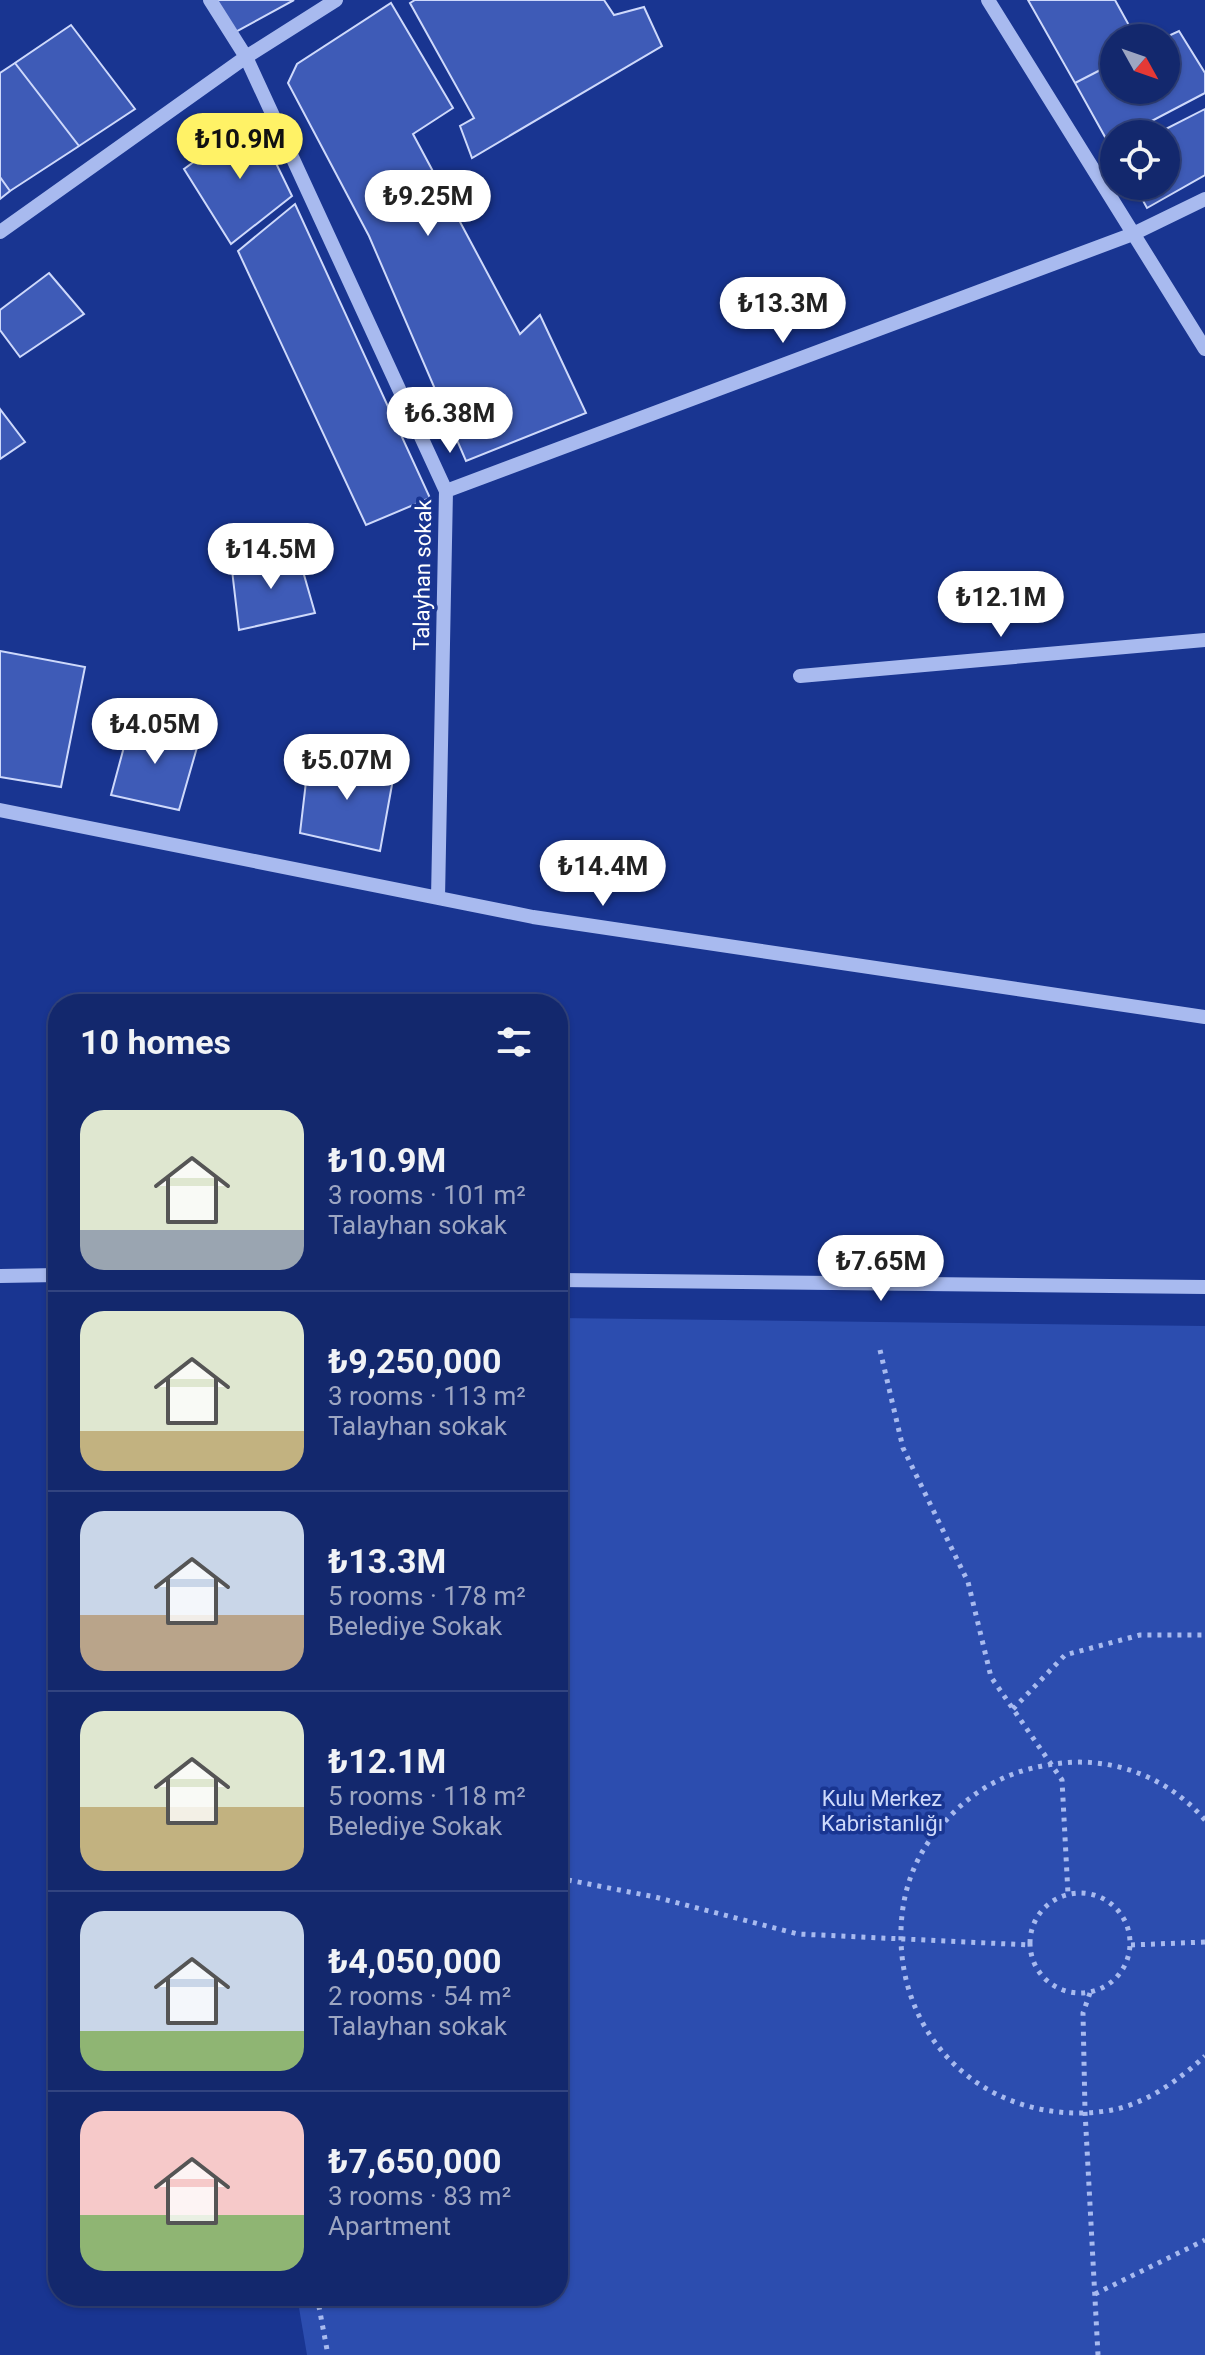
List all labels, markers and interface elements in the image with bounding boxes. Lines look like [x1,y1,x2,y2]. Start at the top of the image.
north arrow [1100,24,1180,104]
map controls [1100,24,1180,200]
pin: ₺10.9M [175,113,305,181]
button: locate [1100,120,1180,200]
text: ₺10.9M [195,124,285,154]
pin: ₺9.25M [363,170,493,238]
text: ₺9.25M [383,181,473,211]
pin: ₺13.3M [718,277,848,345]
text: ₺13.3M [738,288,828,318]
pin: ₺6.38M [385,387,515,455]
text: ₺6.38M [405,398,495,428]
street label: Talayhan sokak [409,498,436,651]
pin: ₺14.5M [206,523,336,591]
text: ₺14.5M [226,534,316,564]
pin: ₺12.1M [936,571,1066,639]
text: ₺12.1M [956,582,1046,612]
pin: ₺4.05M [90,698,220,766]
text: ₺4.05M [110,709,200,739]
pin: ₺5.07M [282,734,412,802]
text: ₺5.07M [302,745,392,775]
pin: ₺14.4M [538,840,668,908]
text: ₺14.4M [558,851,648,881]
icon: filters [492,1020,536,1064]
text: 10 homes [80,1022,231,1062]
text: ₺10.9M [328,1140,446,1180]
icon: home [144,1142,240,1238]
text: 3 rooms · 101 m² [328,1180,526,1210]
text: Talayhan sokak [328,1210,507,1240]
pin: ₺7.65M [816,1235,946,1303]
text: ₺7.65M [836,1246,926,1276]
text: ₺9,250,000 [328,1341,501,1381]
icon: home [144,1343,240,1439]
text: 3 rooms · 113 m² [328,1381,526,1411]
text: Talayhan sokak [328,1411,507,1441]
text: ₺13.3M [328,1541,446,1581]
icon: home [144,1543,240,1639]
text: 5 rooms · 178 m² [328,1581,526,1611]
text: Belediye Sokak [328,1611,502,1641]
text: ₺12.1M [328,1741,446,1781]
icon: home [144,1743,240,1839]
text: 5 rooms · 118 m² [328,1781,526,1811]
park label: Kulu Merkez Kabristanlığı [821,1786,943,1836]
text: Belediye Sokak [328,1811,502,1841]
text: ₺4,050,000 [328,1941,501,1981]
icon: home [144,1943,240,2039]
text: 2 rooms · 54 m² [328,1981,511,2011]
text: Talayhan sokak [328,2011,507,2041]
text: ₺7,650,000 [328,2141,501,2181]
icon: home [144,2143,240,2239]
text: 3 rooms · 83 m² [328,2181,511,2211]
text: Apartment [328,2211,451,2241]

